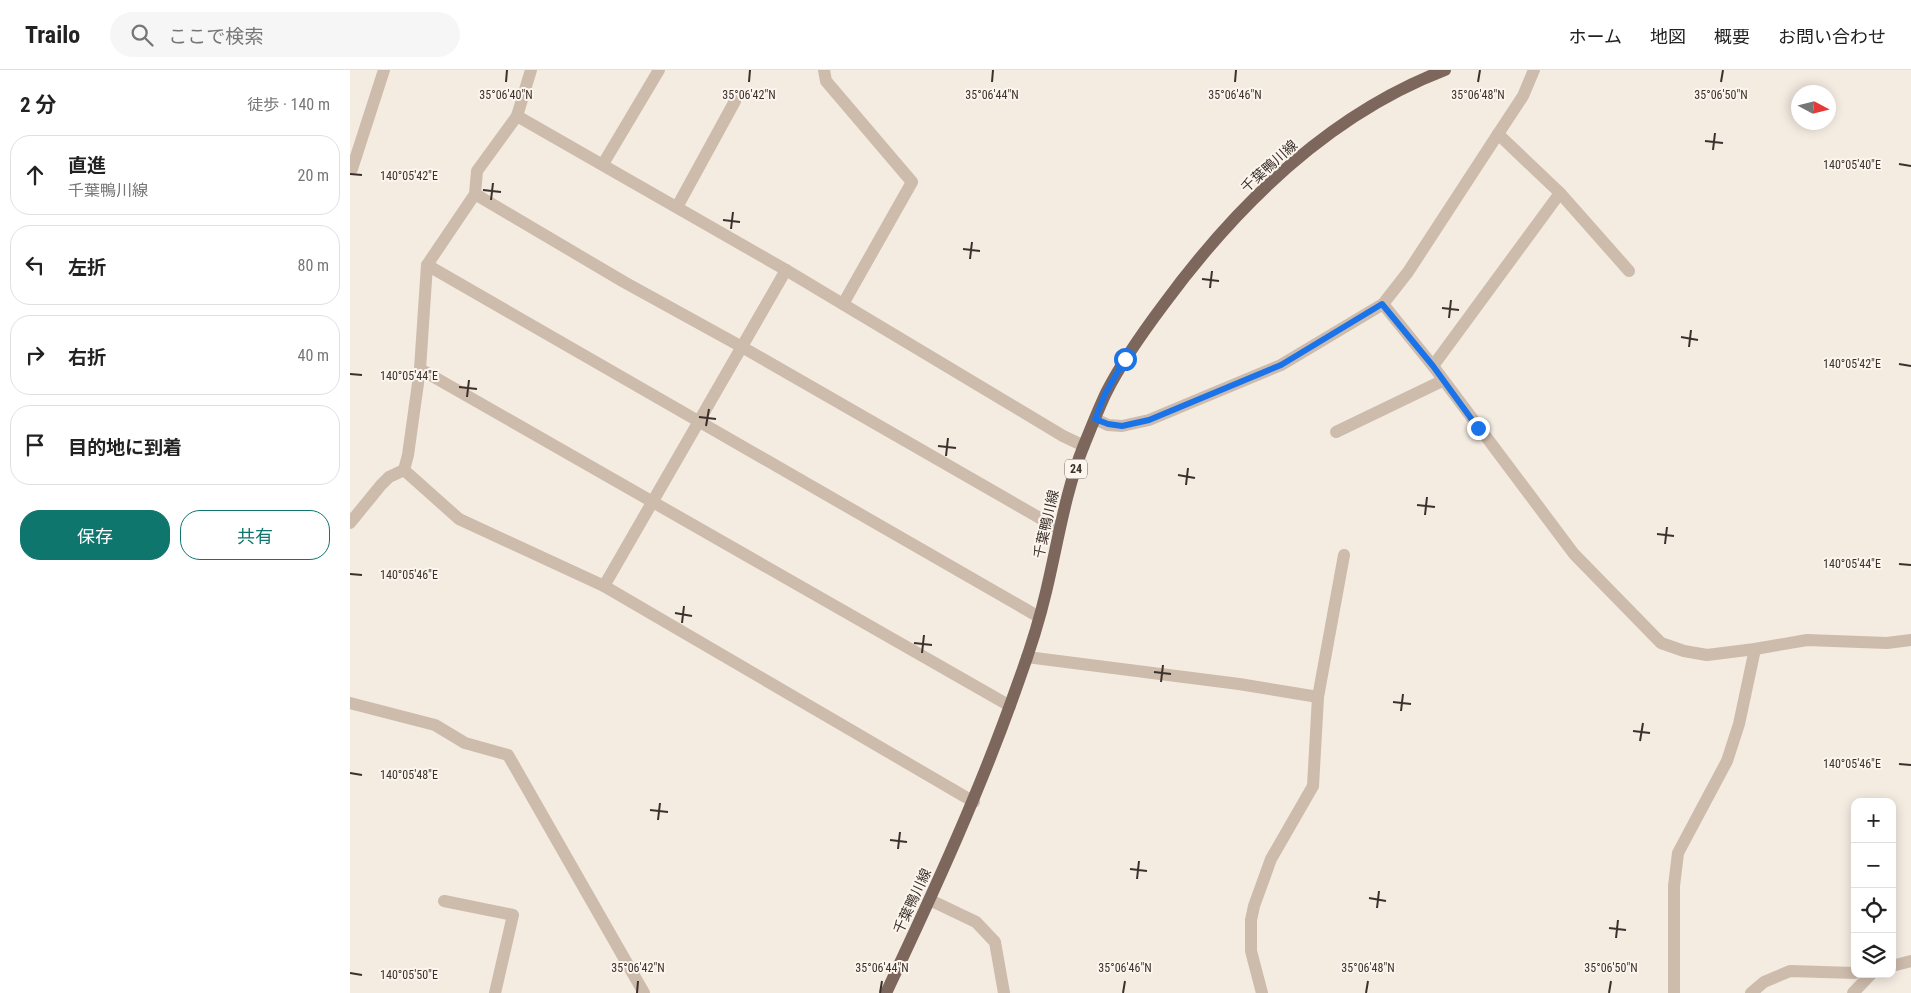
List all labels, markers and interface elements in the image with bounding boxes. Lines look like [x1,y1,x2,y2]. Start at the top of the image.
search box [110,12,460,57]
text: Trailo [25,21,80,49]
icon: search [128,21,156,49]
text: ここで検索 [168,25,263,48]
text: ホーム [1569,26,1622,47]
text: 地図 [1650,26,1686,47]
text: 概要 [1714,26,1750,47]
text: お問い合わせ [1778,26,1886,47]
north arrow [1791,85,1836,130]
text: 35°06'40"N [479,88,533,102]
text: 35°06'42"N [722,88,776,102]
text: 35°06'44"N [965,88,1019,102]
text: 35°06'46"N [1208,88,1262,102]
text: 35°06'48"N [1451,88,1505,102]
text: 35°06'50"N [1694,88,1748,102]
text: 2 分 [20,93,56,117]
text: 徒歩 · 140 m [247,95,330,114]
street label: 千葉鴨川線 [1238,137,1300,195]
text: 直進 [68,154,106,177]
text: 140°05'40"E [1823,158,1881,172]
icon: ahead [21,161,49,189]
text: 20 m [297,166,329,185]
text: 140°05'42"E [380,169,438,183]
text: 千葉鴨川線 [68,181,148,200]
icon: left [21,251,49,279]
text: 左折 [68,256,106,279]
text: 80 m [297,256,329,275]
icon: right [21,341,49,369]
text: 右折 [68,346,106,369]
text: 40 m [297,346,329,365]
route start [1114,348,1137,371]
text: 140°05'42"E [1823,357,1881,371]
text: 140°05'44"E [380,369,438,383]
route end [1467,417,1490,440]
icon: arrive [21,431,49,459]
text: 目的地に到着 [68,436,182,459]
road number: 24 [1065,459,1087,478]
street label: 千葉鴨川線 [1030,488,1062,560]
button: 保存 [20,510,170,560]
button: 共有 [180,510,330,560]
text: 140°05'44"E [1823,557,1881,571]
text: 140°05'46"E [380,568,438,582]
text: 140°05'46"E [1823,757,1881,771]
text: 140°05'48"E [380,768,438,782]
map controls [1851,798,1896,978]
button: + [1851,798,1896,843]
button: − [1851,843,1896,888]
street label: 千葉鴨川線 [890,866,934,936]
button: locate [1851,888,1896,933]
button: layers [1851,933,1896,978]
text: 35°06'42"N [611,961,665,975]
text: 35°06'44"N [855,961,909,975]
text: 35°06'46"N [1098,961,1152,975]
text: 35°06'48"N [1341,961,1395,975]
text: 35°06'50"N [1584,961,1638,975]
text: 140°05'50"E [380,968,438,982]

